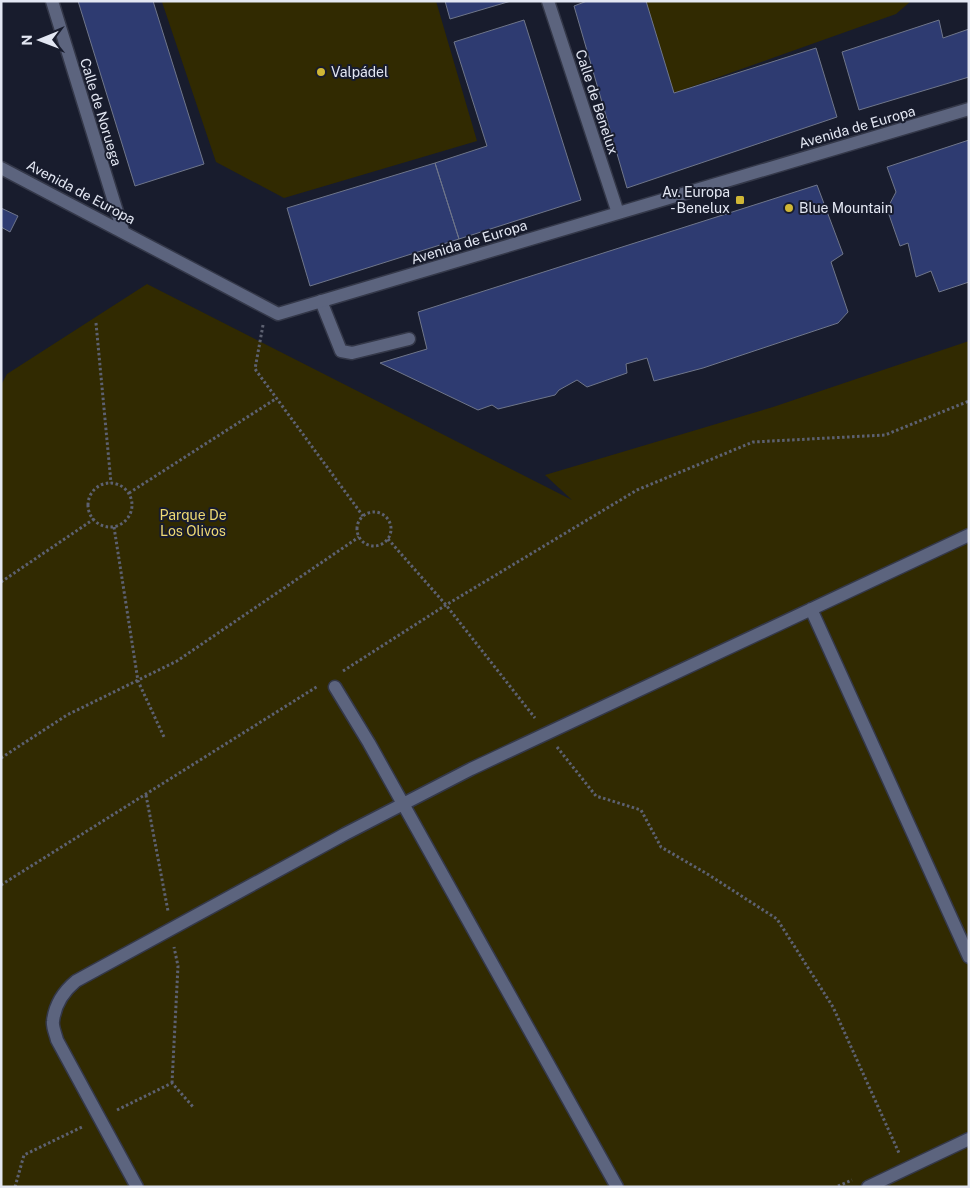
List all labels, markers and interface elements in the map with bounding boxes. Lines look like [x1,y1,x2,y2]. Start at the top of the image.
north arrow [15,15,65,65]
text: N [19,35,35,46]
street label: Calle de Benelux [573,48,622,157]
street label: Calle de Noruega [77,56,125,168]
place label: Valpádel [331,64,388,80]
marker: Valpádel [315,66,327,78]
street label: Avenida de Europa [797,103,917,151]
street label: Avenida de Europa [24,157,138,227]
place label: Av. Europa - Benelux [662,184,730,216]
marker: Av. Europa - Benelux [734,194,746,206]
place label: Blue Mountain [799,200,893,216]
marker: Blue Mountain [783,202,795,214]
street label: Avenida de Europa [409,217,529,267]
park label: Parque De Los Olivos [159,507,227,539]

